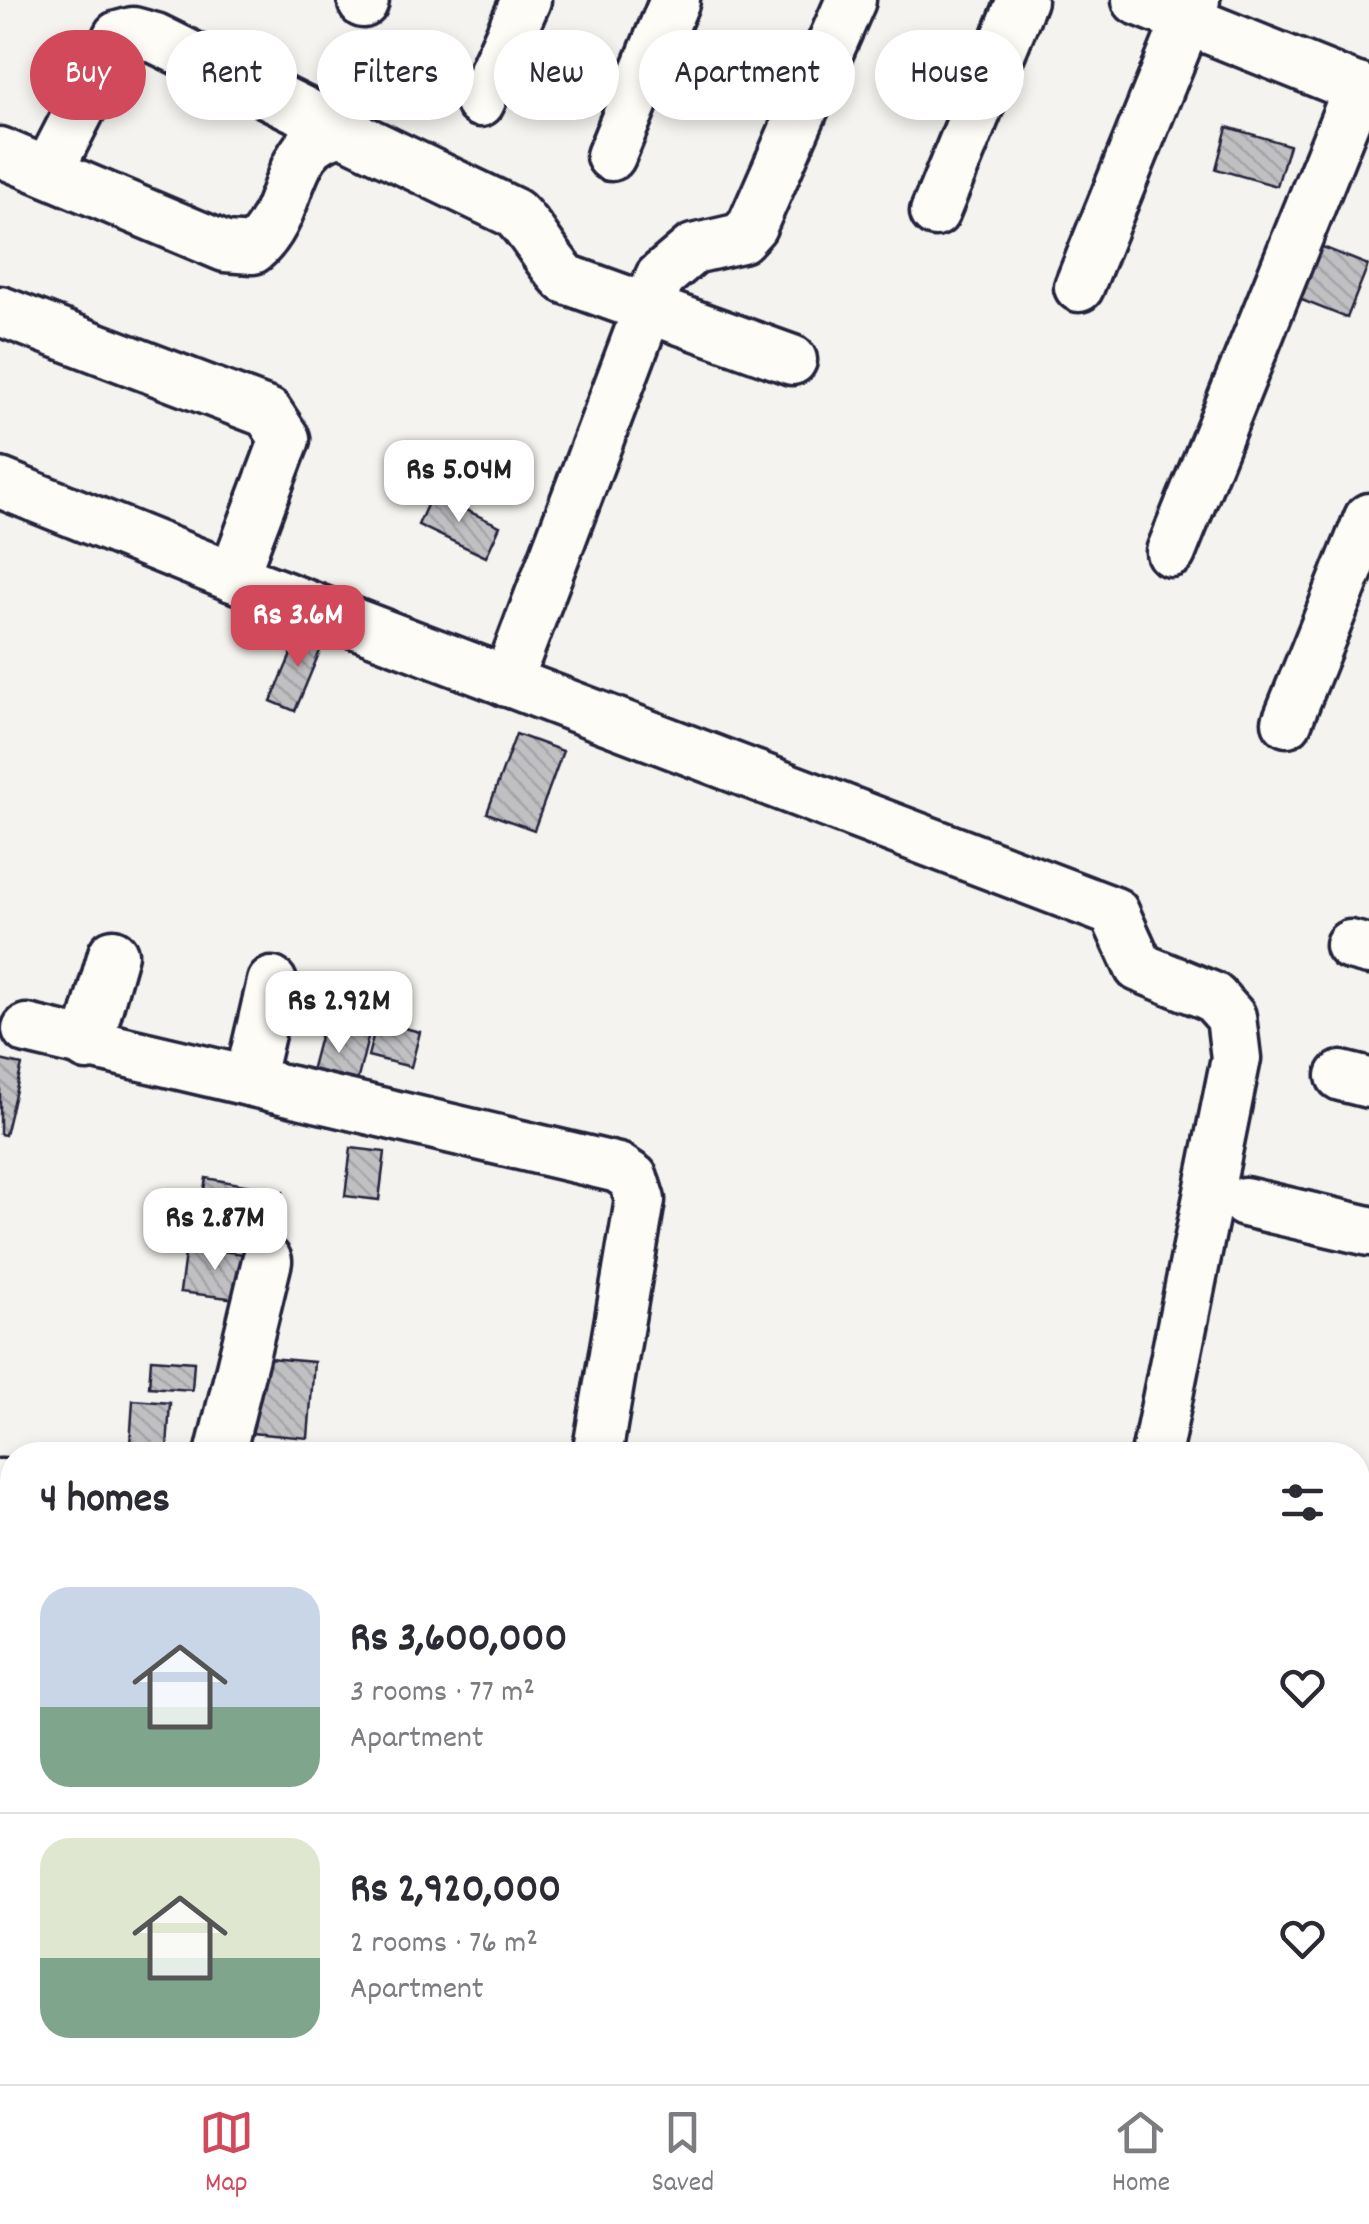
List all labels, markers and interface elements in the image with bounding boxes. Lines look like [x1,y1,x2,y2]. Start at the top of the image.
chip: Buy [30,30,146,120]
chip: Rent [166,30,297,120]
chip: Filters [317,30,474,120]
chip: New [494,30,619,120]
chip: Apartment [639,30,855,120]
chip: House [875,30,1024,120]
pin: Rs 5.04M [356,440,562,525]
text: Rs 5.04M [406,449,512,495]
pin: Rs 3.6M [206,585,390,670]
text: Rs 3.6M [253,594,343,640]
pin: Rs 2.92M [236,971,442,1056]
text: Rs 2.92M [287,980,391,1026]
pin: Rs 2.87M [112,1188,318,1273]
text: Rs 2.87M [165,1197,265,1243]
text: 4 homes [40,1472,170,1532]
icon: filters [1275,1475,1330,1530]
text: Rs 3,600,000 [350,1611,567,1671]
icon: home [120,1627,240,1747]
icon: heart [1275,1660,1330,1715]
text: 3 rooms · 77 m² [350,1671,535,1717]
text: Apartment [350,1717,484,1763]
text: Rs 2,920,000 [350,1862,561,1922]
icon: home [120,1878,240,1998]
icon: heart [1275,1911,1330,1966]
text: 2 rooms · 76 m² [350,1922,538,1968]
text: Apartment [350,1968,484,2014]
tab: Map [199,2105,254,2205]
tab: Saved [652,2105,714,2205]
tab: Home [1112,2105,1170,2205]

